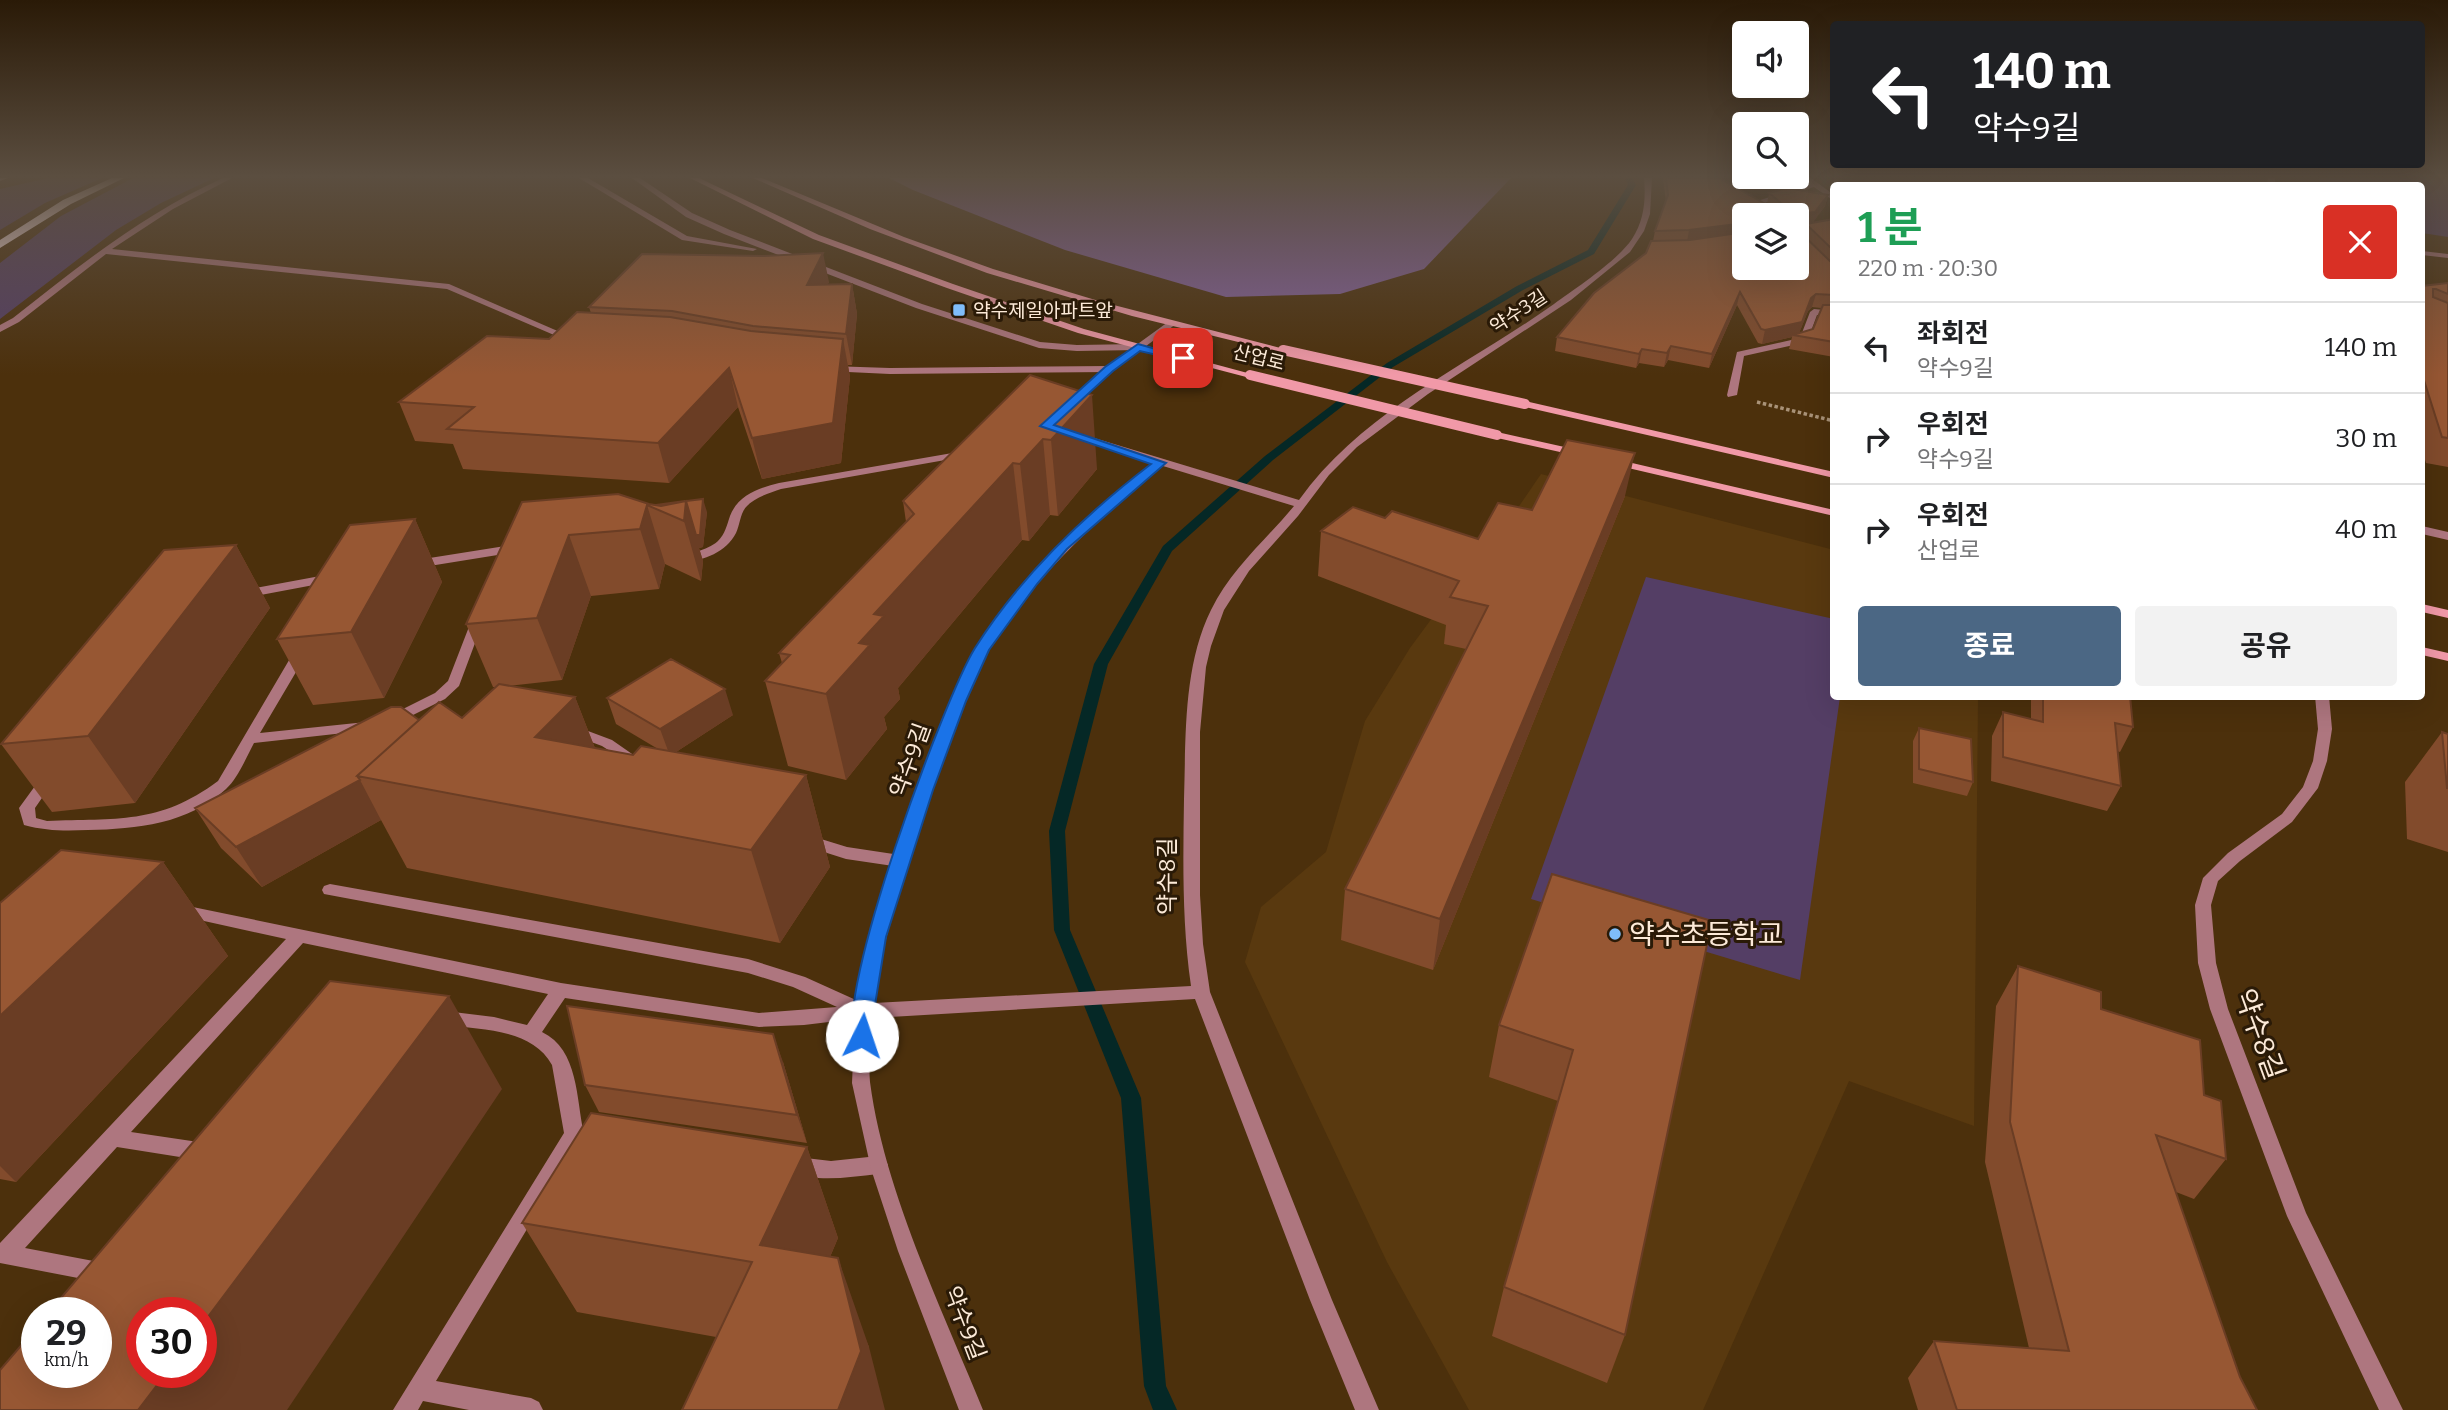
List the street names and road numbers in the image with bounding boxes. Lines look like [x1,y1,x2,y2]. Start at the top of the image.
street label: 약수3길 [1485,285,1551,338]
street label: 산업로 [1231,340,1287,375]
street label: 약수9길 [884,719,936,801]
street label: 약수8길 [1153,837,1181,915]
street label: 약수8길 [2228,984,2291,1084]
street label: 약수9길 [938,1282,992,1364]

